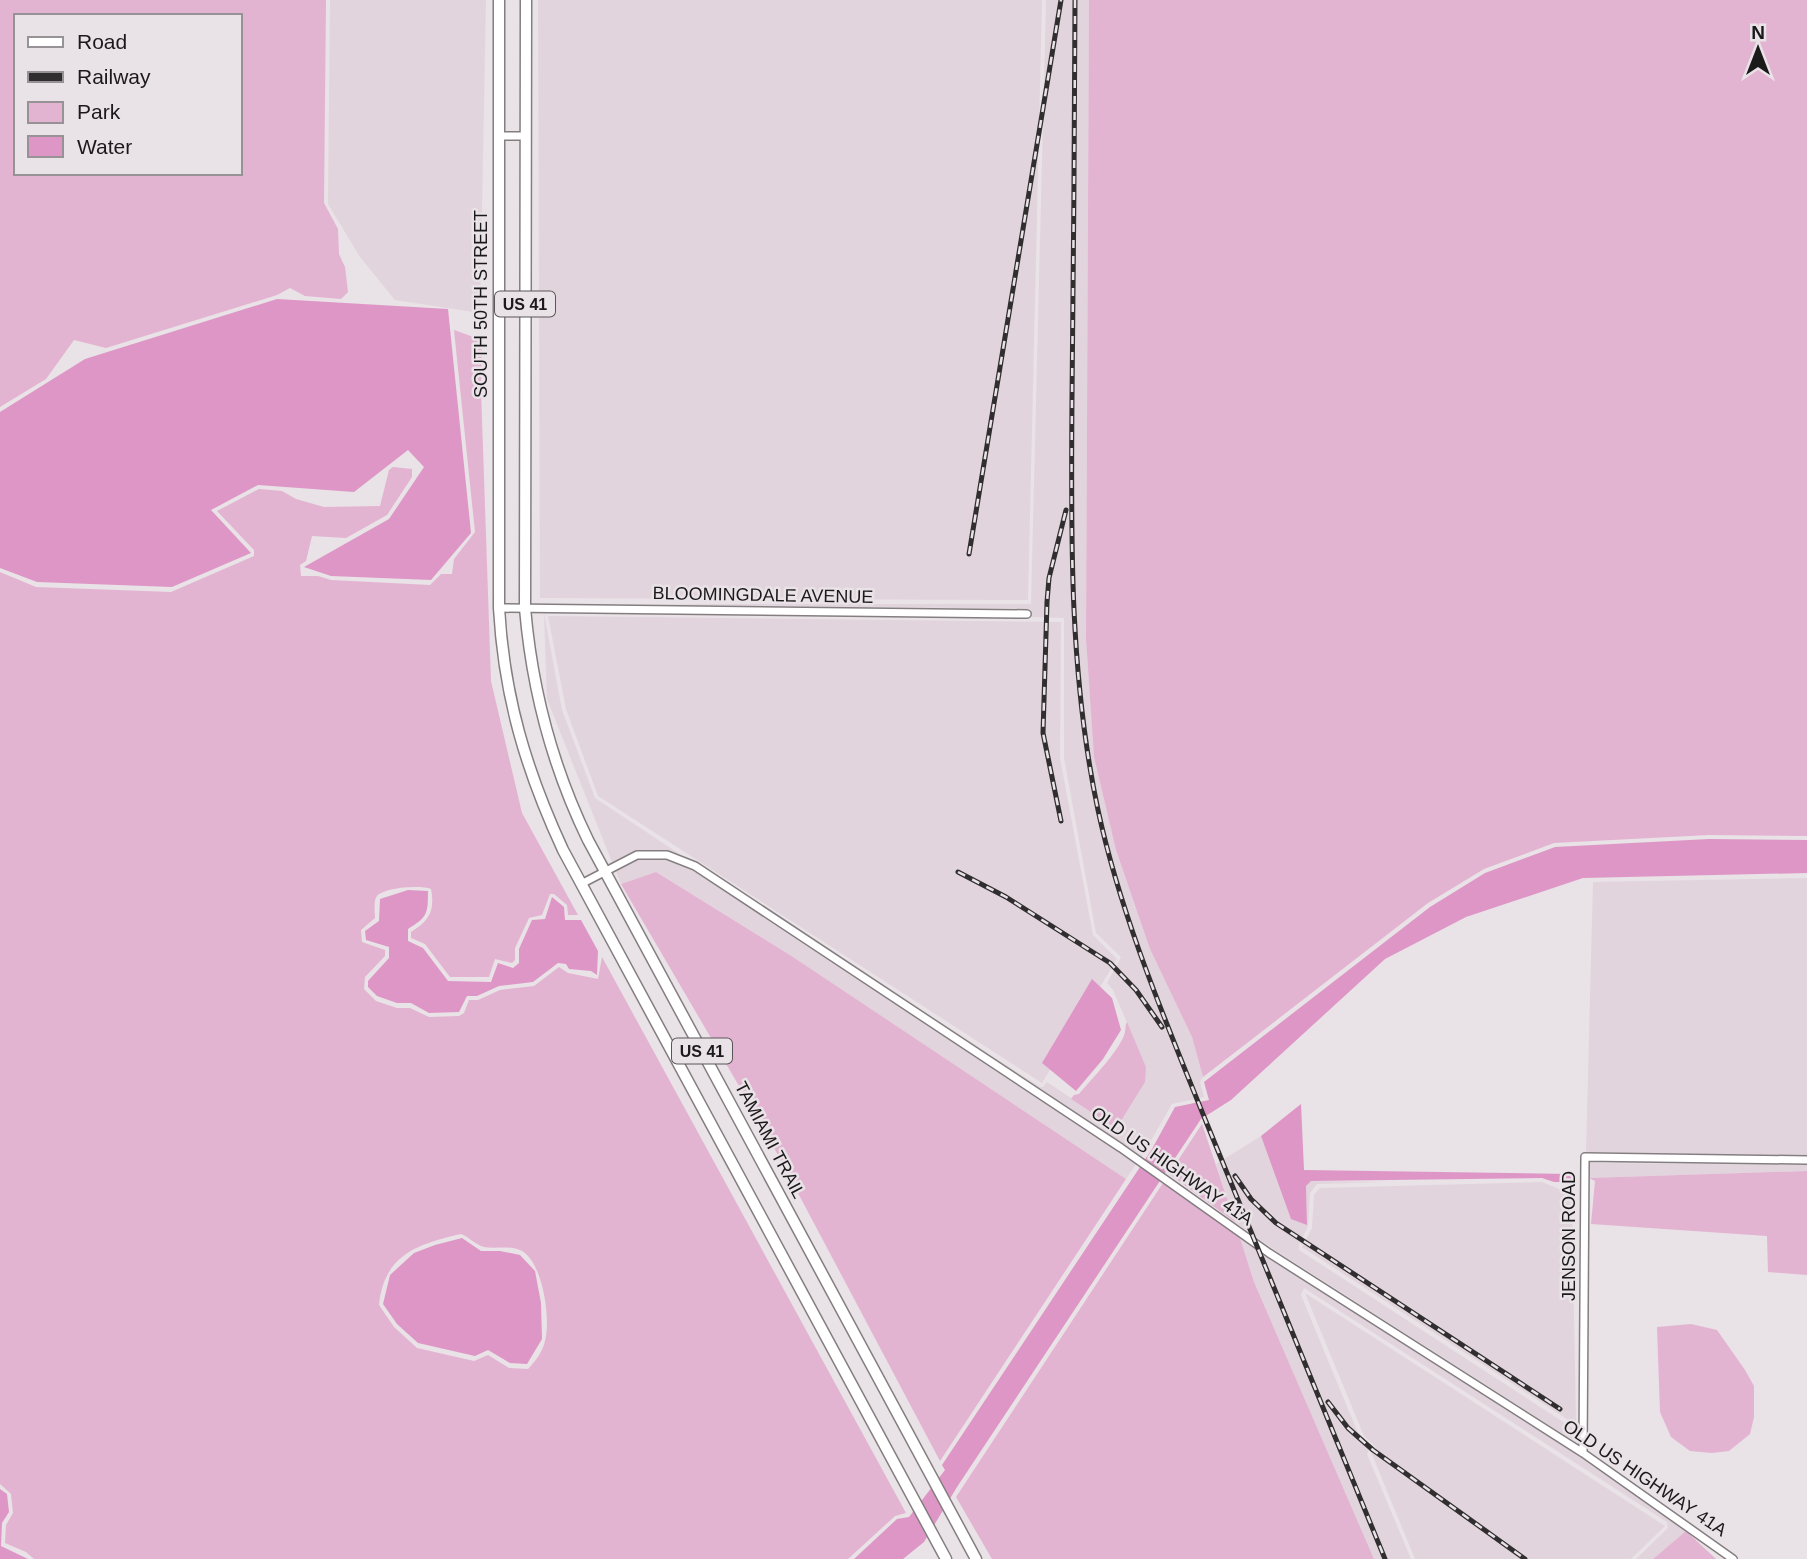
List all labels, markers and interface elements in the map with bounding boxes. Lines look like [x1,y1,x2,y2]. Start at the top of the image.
legend [14,14,242,175]
north arrow [1723,14,1793,84]
text: N [1751,22,1765,43]
text: Road [77,30,127,53]
text: Railway [77,65,151,88]
text: Park [77,100,121,123]
text: Water [77,135,132,158]
street label: SOUTH 50TH STREET [471,210,491,398]
road number: US 41 [495,292,555,316]
street label: BLOOMINGDALE AVENUE [652,583,874,607]
road number: US 41 [672,1038,732,1064]
street label: TAMIAMI TRAIL [731,1078,809,1202]
street label: OLD US HIGHWAY 41A [1087,1103,1257,1229]
street label: JENSON ROAD [1559,1171,1579,1301]
street label: OLD US HIGHWAY 41A [1560,1416,1730,1540]

